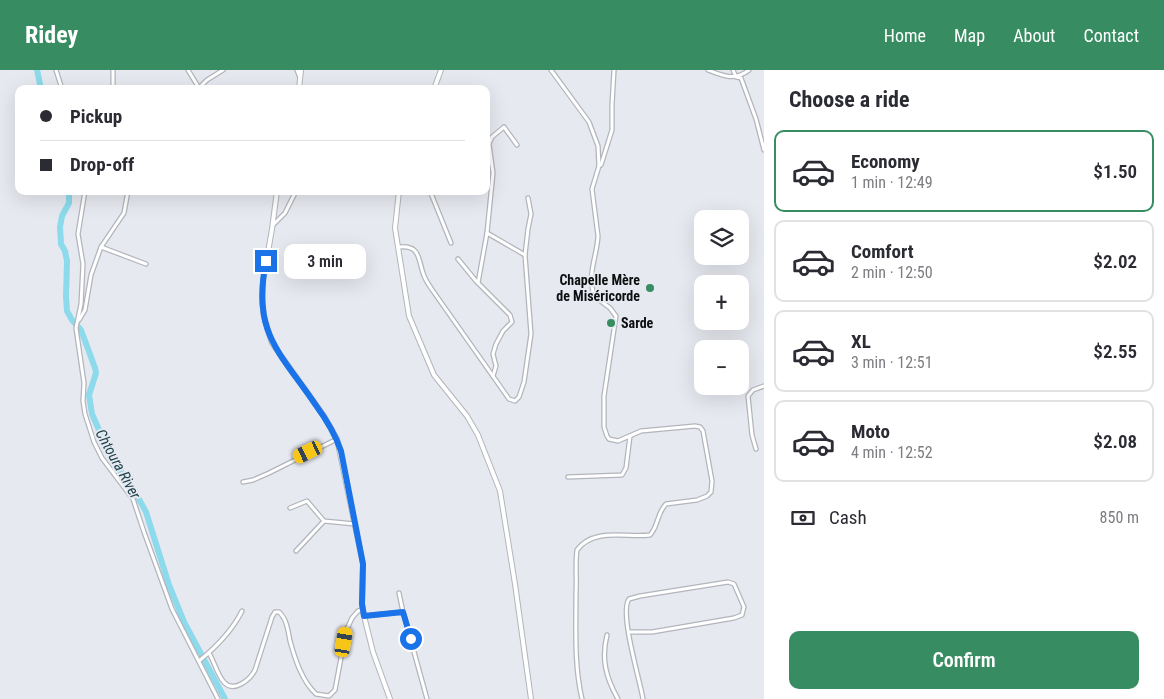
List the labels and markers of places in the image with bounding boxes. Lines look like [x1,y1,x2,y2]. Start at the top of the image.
place label: Chapelle Mère de Miséricorde [556,272,640,304]
marker: Chapelle Mère de Miséricorde [644,282,656,294]
place label: Sarde [621,315,654,331]
marker: Sarde [605,317,617,329]

